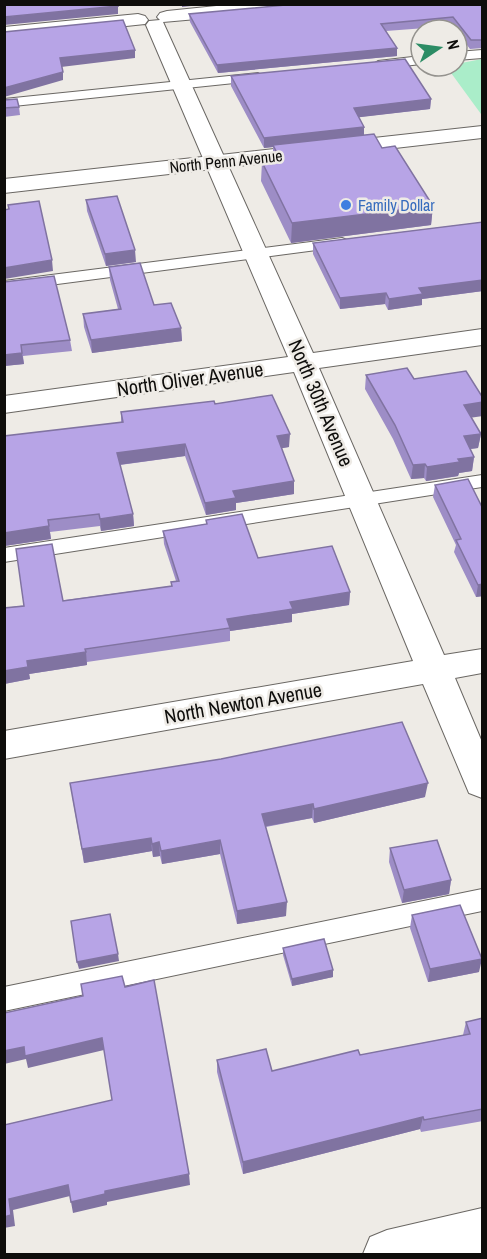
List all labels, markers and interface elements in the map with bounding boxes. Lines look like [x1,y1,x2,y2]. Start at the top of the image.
north arrow [409,18,469,78]
text: N [442,38,465,52]
street label: North Penn Avenue [168,144,284,178]
place label: Family Dollar [358,194,435,216]
marker: Family Dollar [339,198,353,212]
street label: North 30th Avenue [283,335,360,470]
street label: North Oliver Avenue [115,355,265,402]
street label: North Newton Avenue [162,675,324,730]

